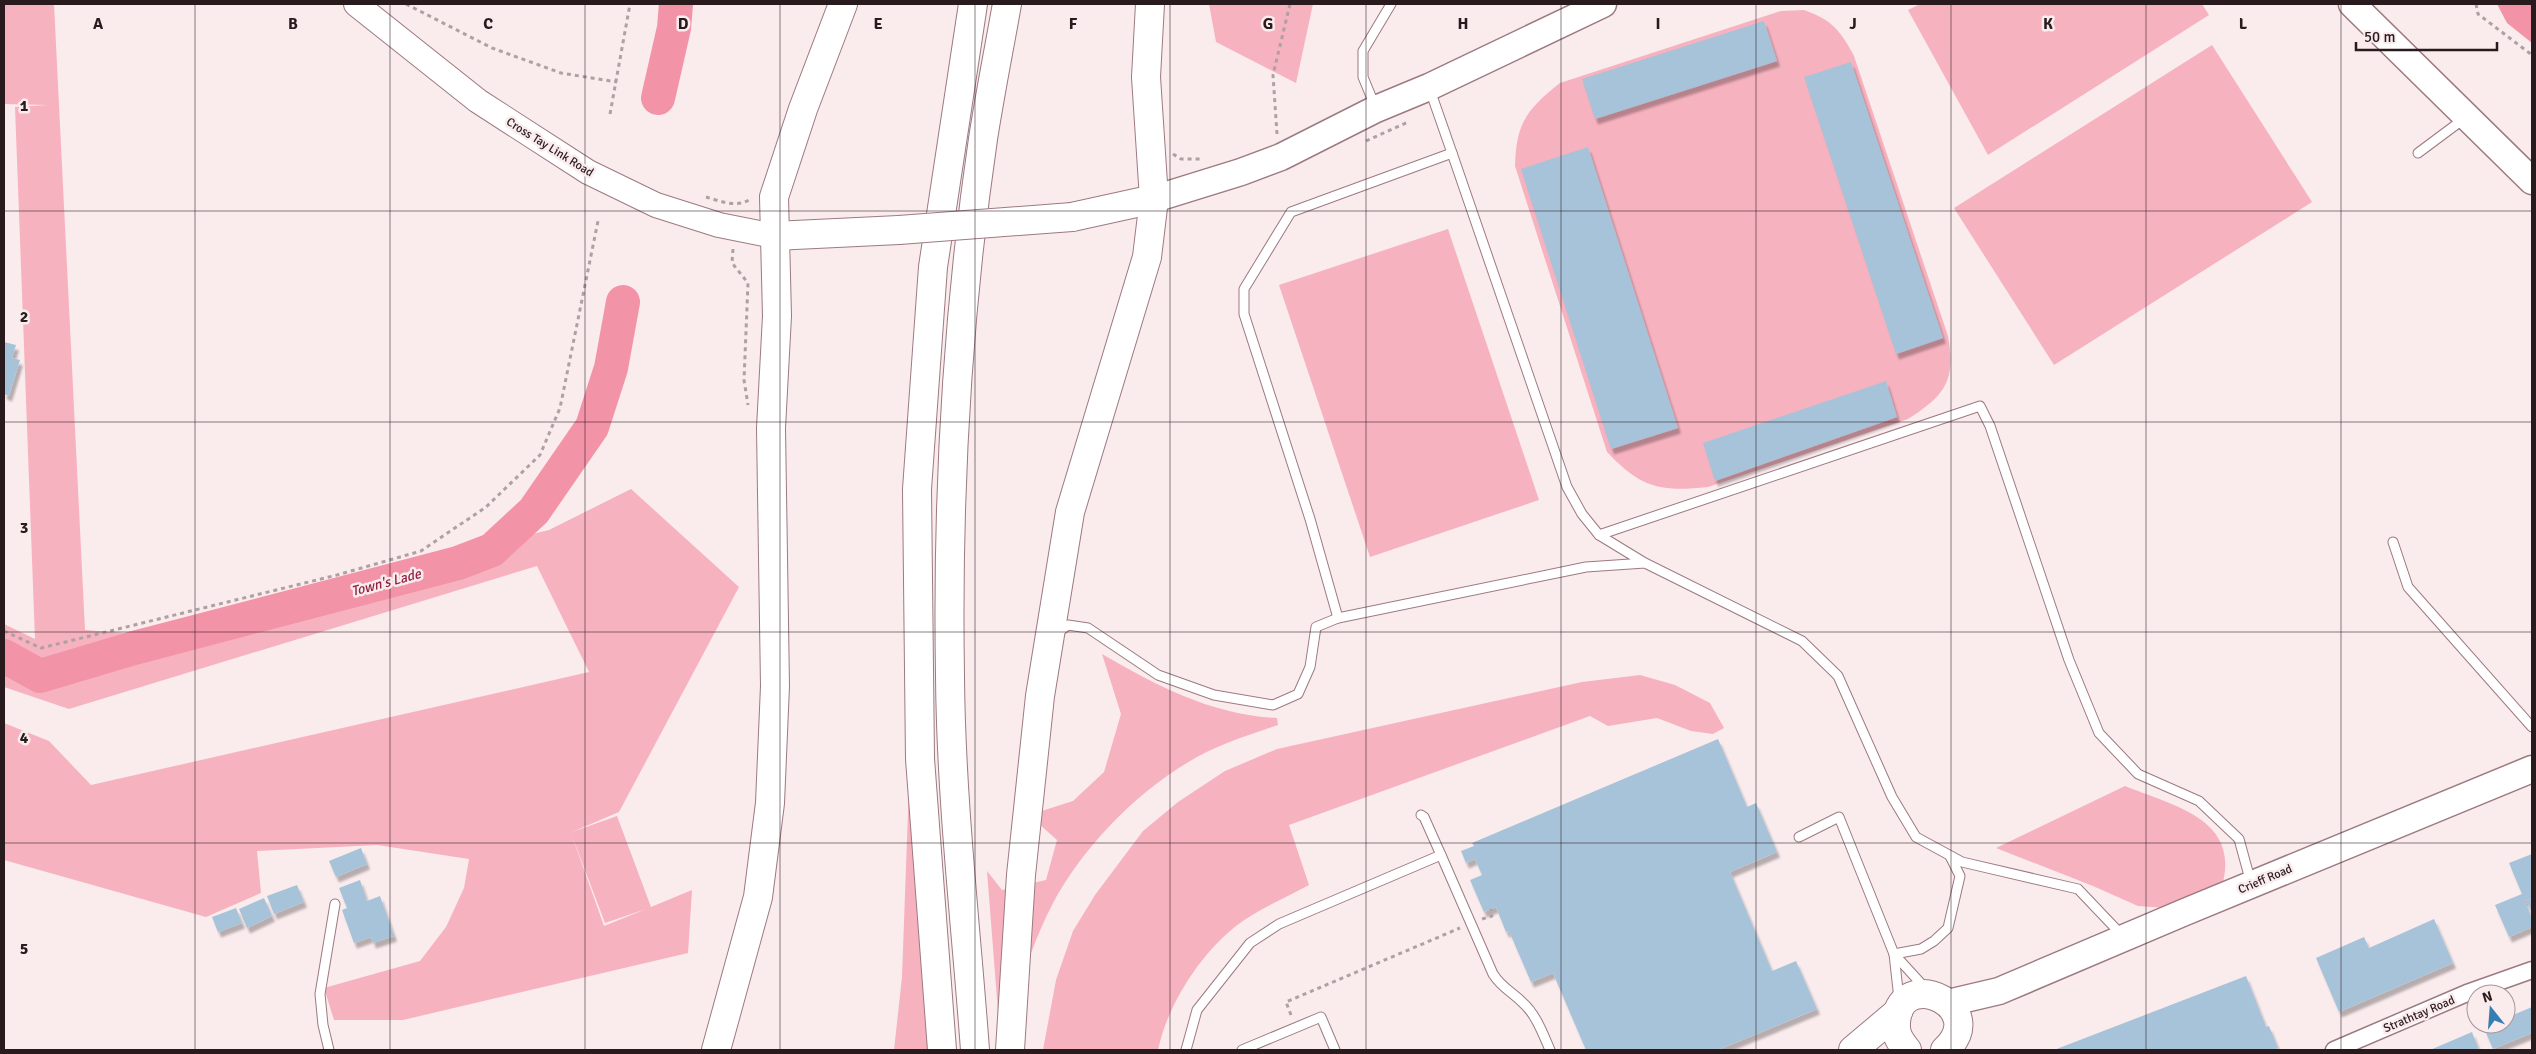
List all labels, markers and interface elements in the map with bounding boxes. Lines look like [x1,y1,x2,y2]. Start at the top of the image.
text: A [93,14,104,34]
text: B [288,14,298,34]
text: C [483,14,493,34]
text: D [678,14,689,34]
text: E [873,14,883,34]
text: F [1069,14,1078,34]
text: G [1263,14,1273,34]
text: H [1458,14,1468,34]
text: I [1655,14,1661,34]
text: J [1849,14,1857,34]
text: K [2043,14,2053,34]
text: L [2239,14,2248,34]
scale bar [2356,20,2497,52]
text: 50 m [2364,28,2395,46]
text: 1 [20,96,29,116]
street label: Cross Tay Link Road [503,115,596,180]
text: 2 [20,307,28,327]
text: 3 [20,518,28,538]
water label: Town's Lade [349,565,424,600]
text: 4 [20,728,29,748]
street label: Crieff Road [2236,861,2294,898]
text: 5 [20,939,28,959]
north arrow [2466,984,2516,1034]
text: N [2480,987,2494,1007]
street label: Strathtay Road [2381,993,2457,1036]

